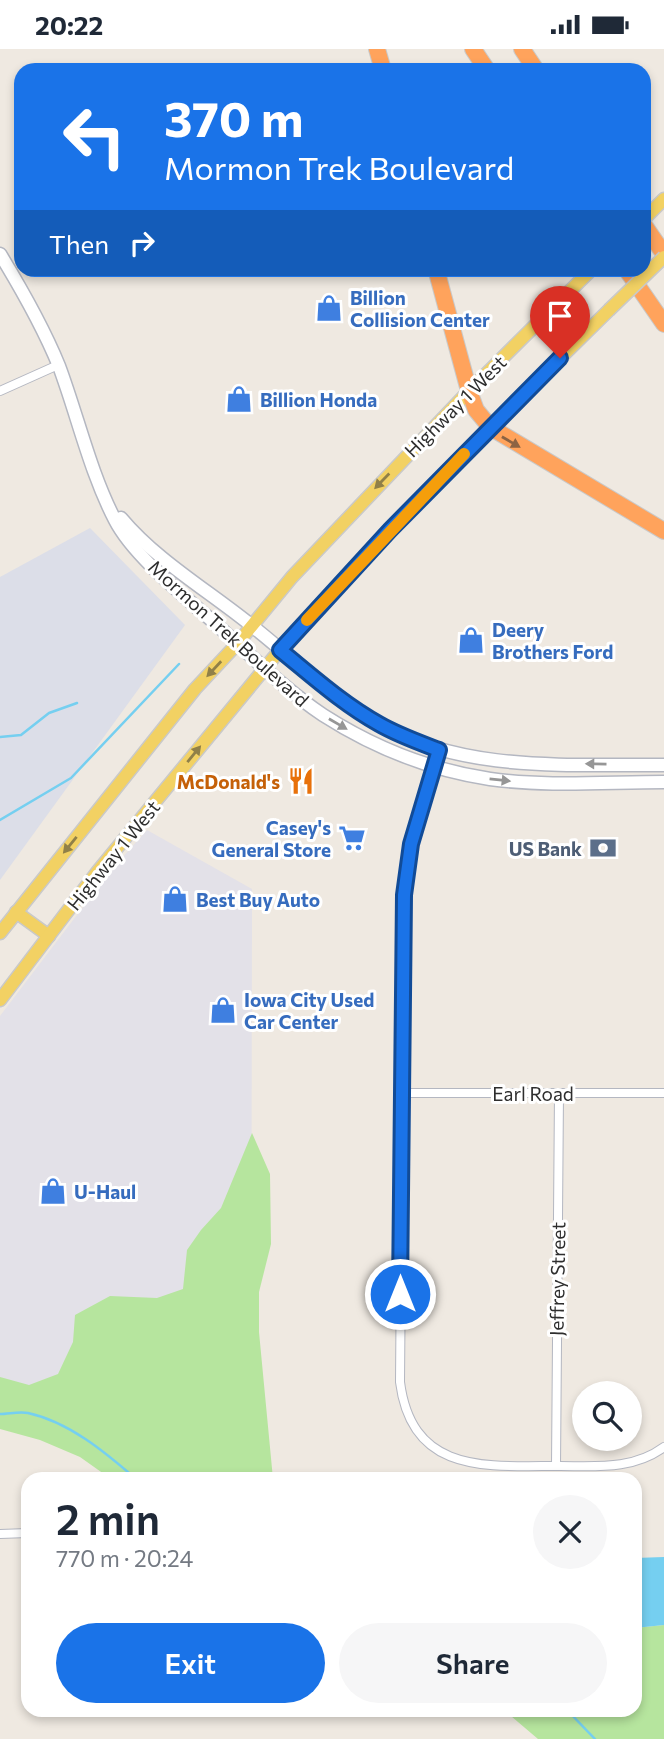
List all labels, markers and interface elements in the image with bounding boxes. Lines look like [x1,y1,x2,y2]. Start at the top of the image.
text: 20:22 [35,9,103,40]
text: 370 m [164,87,303,147]
icon: left [49,91,140,182]
text: Mormon Trek Boulevard [164,147,514,187]
icon: right [123,224,161,262]
text: Then [49,228,109,259]
place label: Billion Collision Center [350,286,490,331]
pin [530,286,590,358]
shop icon: Billion Collision Center [314,293,344,323]
icon: arrive [541,297,579,335]
street label: Highway 1 West [399,350,511,462]
shop icon: Billion Honda [224,384,254,414]
place label: Billion Honda [260,388,377,411]
one-way arrow [502,436,521,448]
one-way arrow [373,473,390,490]
street label: Mormon Trek Boulevard [144,555,314,711]
place label: Deery Brothers Ford [492,618,613,663]
shop icon: Deery Brothers Ford [456,625,486,655]
one-way arrow [206,660,222,677]
one-way arrow [328,717,348,729]
one-way arrow [186,746,201,764]
one-way arrow [585,758,607,770]
restaurant icon: McDonald's [286,766,316,796]
place label: McDonald's [177,770,280,793]
one-way arrow [489,774,511,785]
street label: Highway 1 West [62,795,164,915]
place label: Casey's General Store [212,816,331,861]
supermarket icon: Casey's General Store [337,823,367,853]
bank icon: US Bank [588,833,618,863]
one-way arrow [62,836,77,854]
place label: US Bank [509,837,582,860]
shop icon: Best Buy Auto [160,884,190,914]
place label: Best Buy Auto [196,888,320,911]
place label: Iowa City Used Car Center [244,988,374,1033]
shop icon: Iowa City Used Car Center [208,995,238,1025]
street label: Earl Road [492,1082,574,1105]
shop icon: U-Haul [38,1176,68,1206]
place label: U-Haul [74,1180,136,1203]
street label: Jeffrey Street [545,1221,569,1336]
position arrow [363,1257,437,1331]
map controls [572,1381,642,1451]
button: search [572,1381,642,1451]
text: 2 min [56,1492,160,1544]
button: close [533,1495,607,1569]
text: 770 m · 20:24 [56,1544,193,1572]
button: Exit [56,1623,325,1703]
button: Share [339,1623,607,1703]

